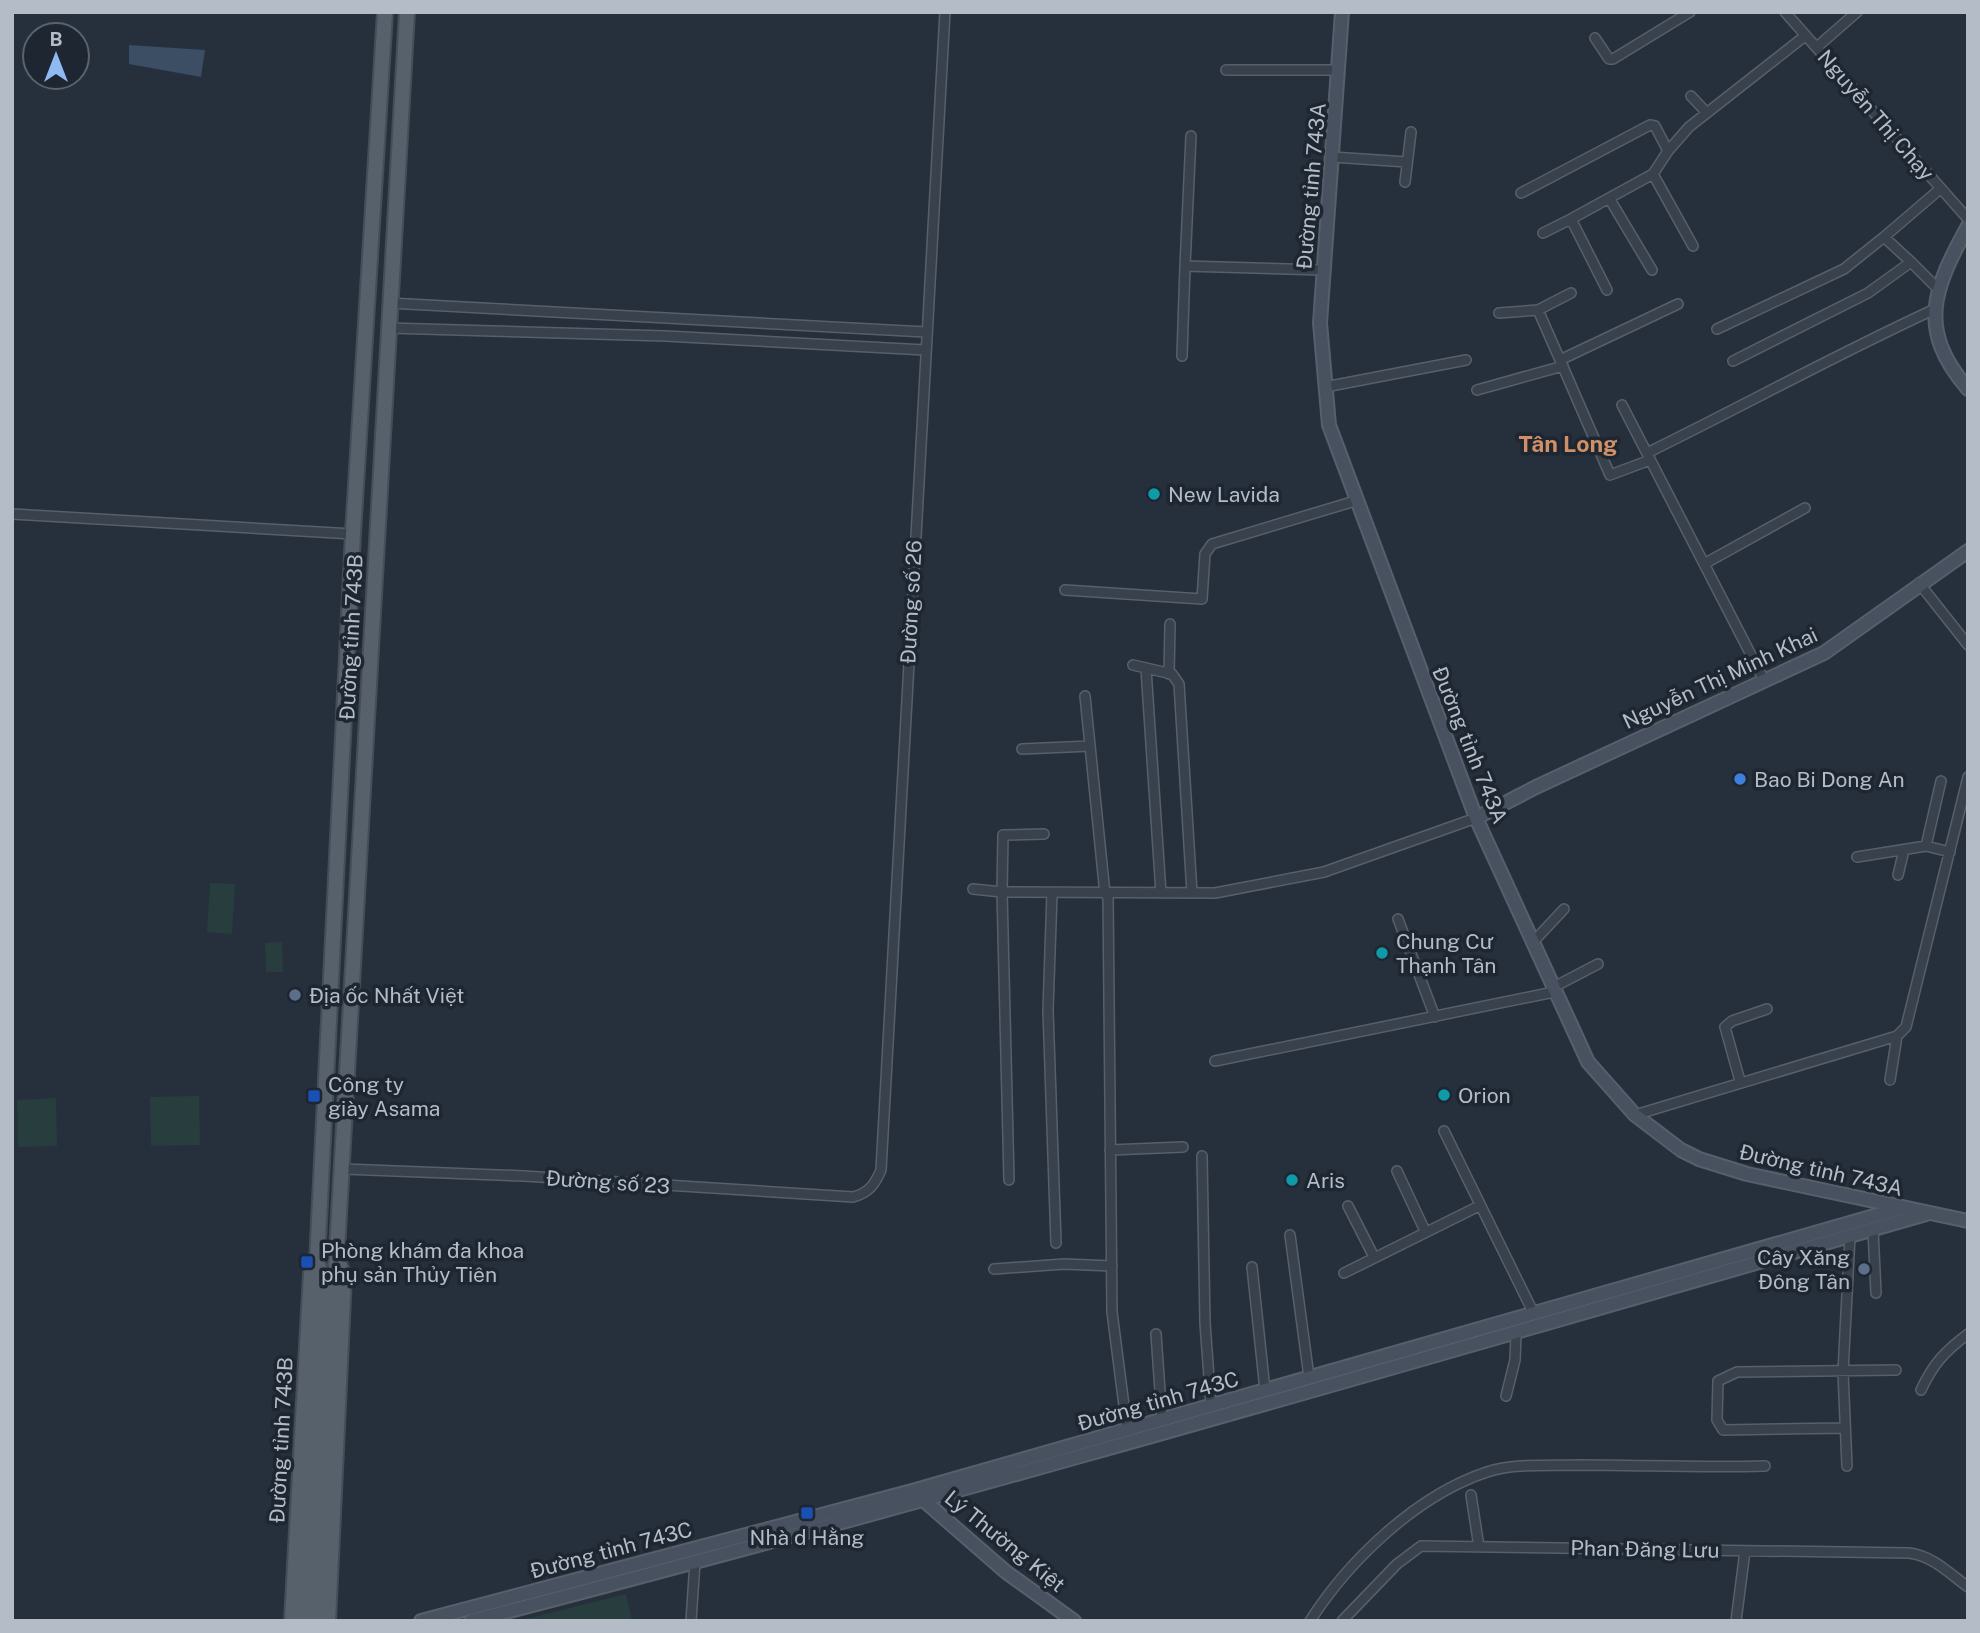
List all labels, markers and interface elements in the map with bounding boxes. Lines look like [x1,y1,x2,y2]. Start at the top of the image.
north arrow [21,21,91,91]
text: B [49,28,63,50]
street label: Nguyễn Thị Chạy [1813,45,1939,185]
street label: Đường tỉnh 743A [1291,102,1331,270]
district label: Tân Long [1518,430,1618,457]
place label: New Lavida [1168,482,1280,507]
marker: New Lavida [1146,486,1162,502]
street label: Đường số 26 [895,539,927,665]
street label: Đường tỉnh 743B [334,553,368,721]
street label: Nguyễn Thị Minh Khai [1619,622,1821,734]
street label: Đường tỉnh 743A [1427,663,1513,827]
place label: Bao Bi Dong An [1754,767,1905,792]
marker: Bao Bi Dong An [1732,771,1748,787]
place label: Chung Cư Thạnh Tân [1396,929,1496,978]
marker: Chung Cư Thạnh Tân [1374,945,1390,961]
place label: Địa ốc Nhất Việt [309,983,465,1008]
marker: Địa ốc Nhất Việt [287,987,303,1003]
place label: Công ty giày Asama [328,1072,440,1121]
place label: Orion [1458,1083,1511,1108]
marker: Orion [1436,1087,1452,1103]
marker: Công ty giày Asama [306,1088,322,1104]
street label: Đường tỉnh 743A [1737,1139,1905,1201]
street label: Đường số 23 [545,1165,671,1199]
place label: Aris [1306,1168,1345,1193]
marker: Aris [1284,1172,1300,1188]
place label: Phòng khám đa khoa phụ sản Thủy Tiên [321,1238,524,1287]
place label: Cây Xăng Đông Tân [1757,1245,1850,1294]
marker: Phòng khám đa khoa phụ sản Thủy Tiên [299,1254,315,1270]
marker: Cây Xăng Đông Tân [1856,1261,1872,1277]
street label: Đường tỉnh 743B [264,1356,298,1524]
street label: Đường tỉnh 743C [1074,1366,1242,1436]
street label: Lý Thường Kiệt [940,1485,1070,1597]
marker: Nhà d Hằng [799,1505,815,1521]
street label: Đường tỉnh 743C [527,1516,695,1584]
place label: Nhà d Hằng [750,1525,864,1550]
street label: Phan Đăng Lưu [1570,1535,1720,1563]

